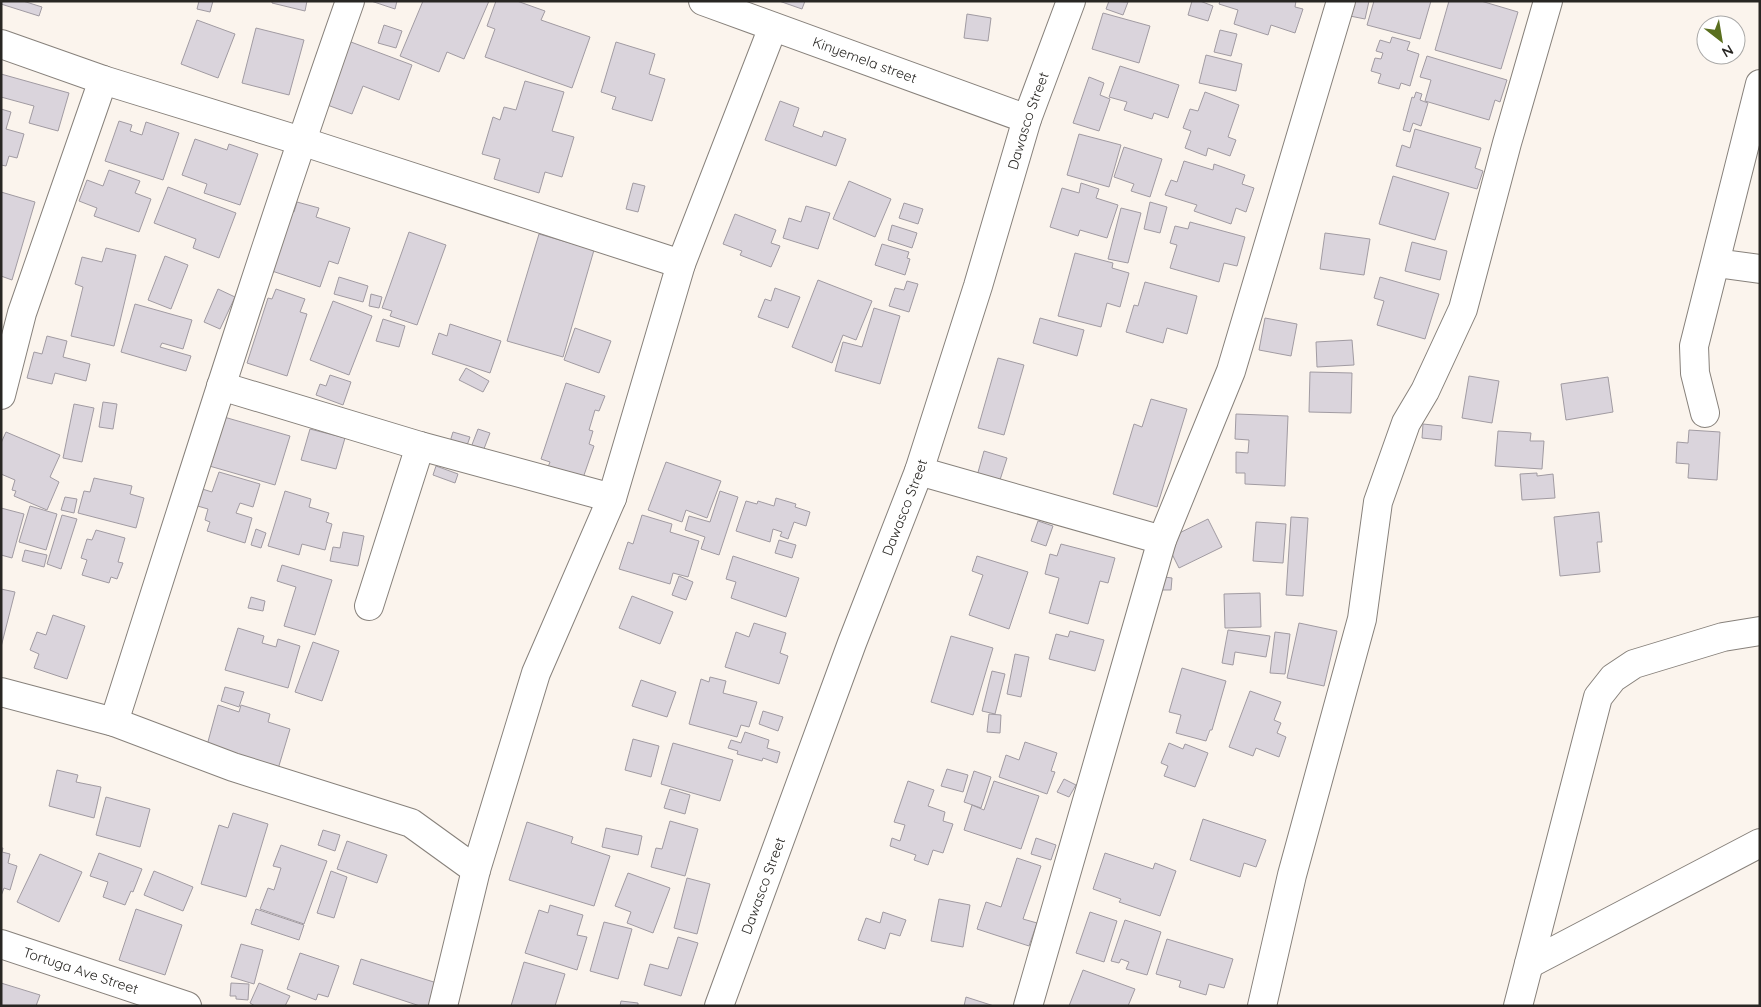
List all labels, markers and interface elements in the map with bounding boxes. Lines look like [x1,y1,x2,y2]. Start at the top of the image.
north arrow [1696,15,1746,65]
street label: Kinyemela street [810,33,919,87]
text: N [1719,41,1737,62]
street label: Dawasco Street [1004,69,1053,172]
street label: Dawasco Street [878,457,931,558]
street label: Dawasco Street [737,835,789,937]
street label: Tortuga Ave Street [21,943,141,998]

